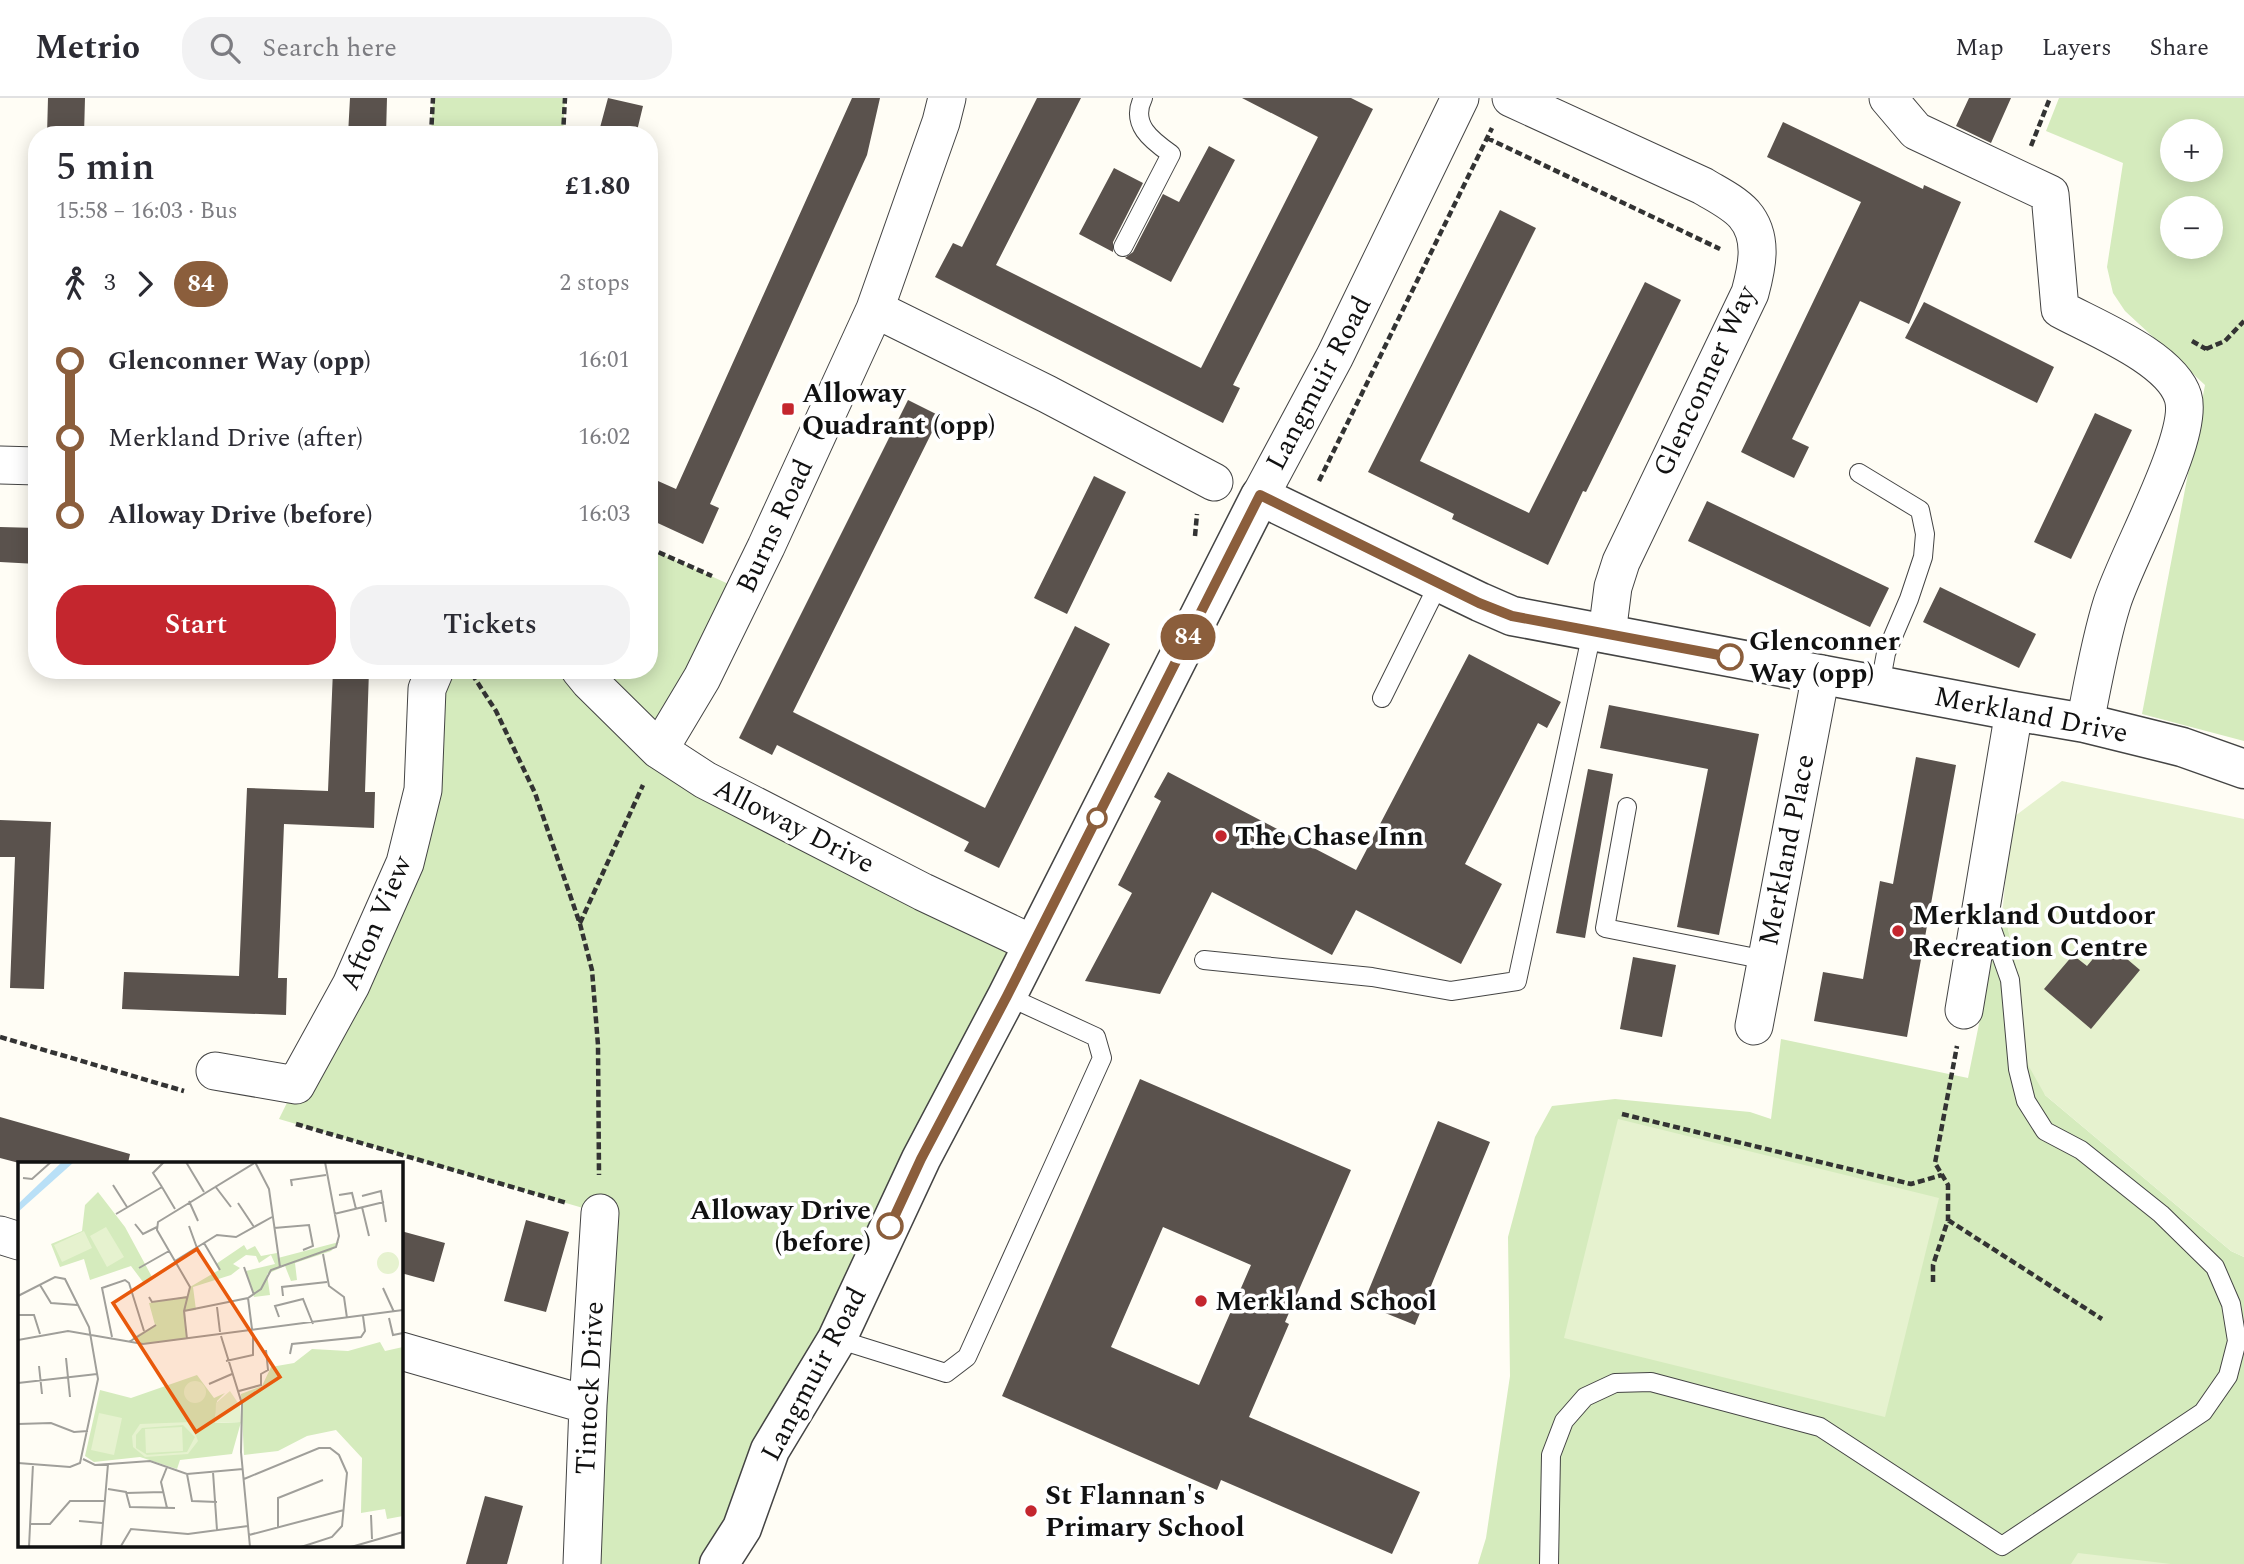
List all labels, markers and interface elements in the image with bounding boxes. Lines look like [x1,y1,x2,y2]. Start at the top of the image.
search box [182,17,672,80]
text: Metrio [35,23,140,73]
text: Search here [262,28,397,68]
icon: search [206,29,244,67]
text: Map [1955,30,2004,66]
text: Layers [2042,30,2112,66]
text: Share [2150,30,2209,66]
map controls [2160,119,2223,259]
button: + [2160,119,2223,182]
text: 5 min [56,139,155,197]
text: £1.80 [565,166,630,206]
text: 15:58 – 16:03 · Bus [56,194,238,229]
button: − [2160,196,2223,259]
icon: walk [56,265,94,303]
icon: forward [126,265,164,303]
text: 3 [104,266,116,301]
text: 84 [188,266,214,302]
text: 2 stops [560,266,630,301]
street label: Glenconner Way [1642,277,1769,484]
street label: Langmuir Road [1255,288,1383,478]
text: Glenconner Way (opp) [108,341,371,381]
text: 16:01 [578,343,630,378]
place label: Alloway Quadrant (opp) [802,372,995,447]
marker: Alloway Quadrant (opp) [780,401,796,417]
text: Merkland Drive (after) [108,418,363,458]
text: 16:02 [578,420,630,455]
street label: Burns Road [725,452,825,600]
text: Alloway Drive (before) [108,495,373,535]
text: 16:03 [578,497,630,532]
button: Start [56,585,336,665]
button: Tickets [350,585,630,665]
line badge: 84 [1156,614,1220,660]
text: 84 [1175,619,1201,655]
place label: Glenconner Way (opp) [1749,620,1900,695]
marker: Glenconner Way (opp) [1717,644,1743,670]
street label: Merkland Drive [1931,675,2131,755]
street label: Merkland Place [1747,750,1827,950]
street label: Alloway Drive [706,767,882,885]
unlabelled marker [1087,808,1107,828]
place label: The Chase Inn [1235,815,1424,858]
marker: The Chase Inn [1213,828,1229,844]
street label: Afton View [328,848,424,997]
place label: Merkland Outdoor Recreation Centre [1912,894,2155,969]
marker: Merkland Outdoor Recreation Centre [1890,923,1906,939]
inset map [18,1162,402,1546]
place label: Alloway Drive (before) [690,1189,871,1264]
marker: Alloway Drive (before) [877,1213,903,1239]
street label: Langmuir Road [750,1279,878,1469]
place label: Merkland School [1215,1280,1437,1323]
marker: Merkland School [1193,1293,1209,1309]
street label: Tintock Drive [564,1300,616,1476]
place label: St Flannan's Primary School [1045,1474,1245,1549]
marker: St Flannan's Primary School [1023,1503,1039,1519]

